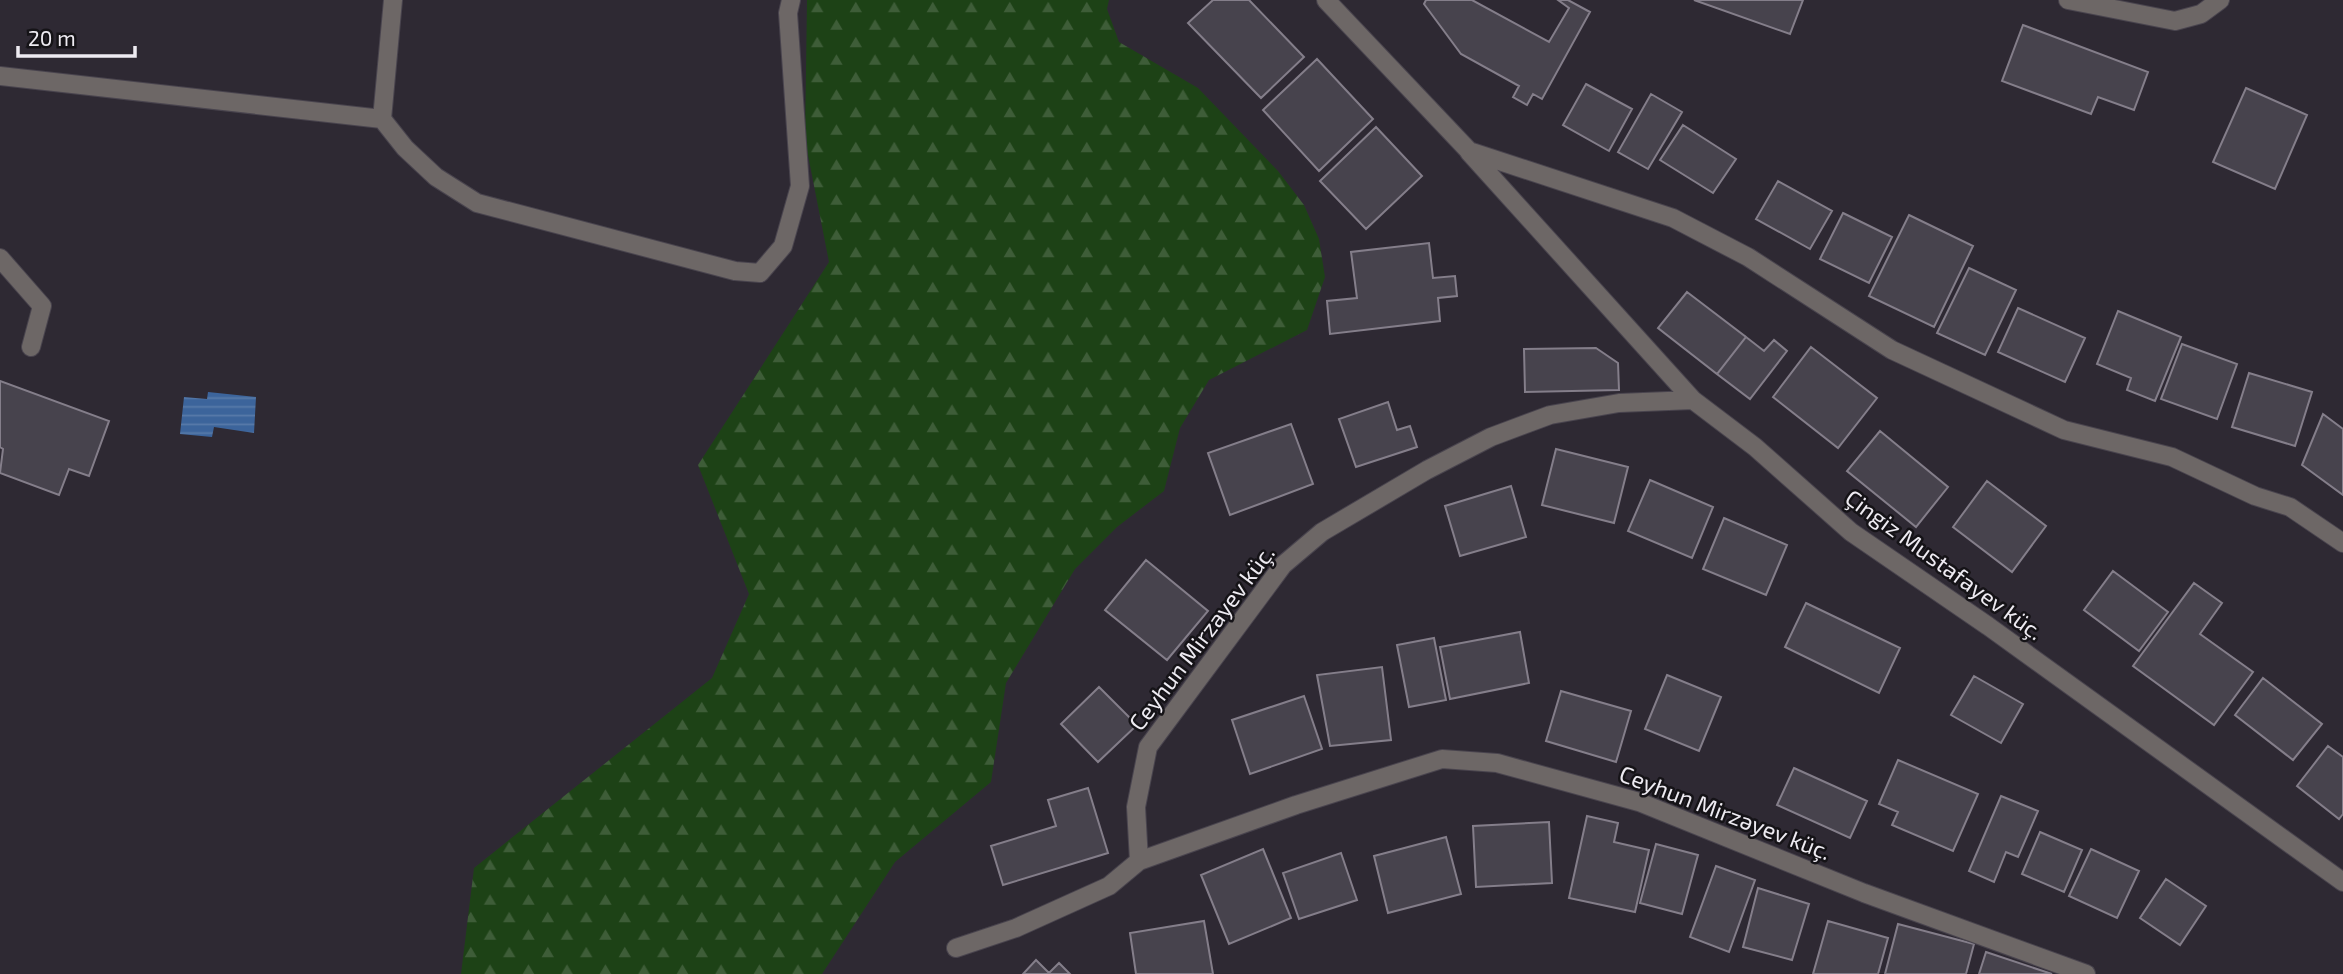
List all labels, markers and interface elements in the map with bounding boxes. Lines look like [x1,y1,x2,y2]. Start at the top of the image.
scale bar [18,14,135,58]
text: 20 m [28,25,76,50]
street label: Çingiz Mustafayev küç. [1840,483,2049,646]
street label: Ceyhun Mirzayev küç. [1122,539,1281,736]
street label: Ceyhun Mirzəyev küç. [1615,759,1835,866]

